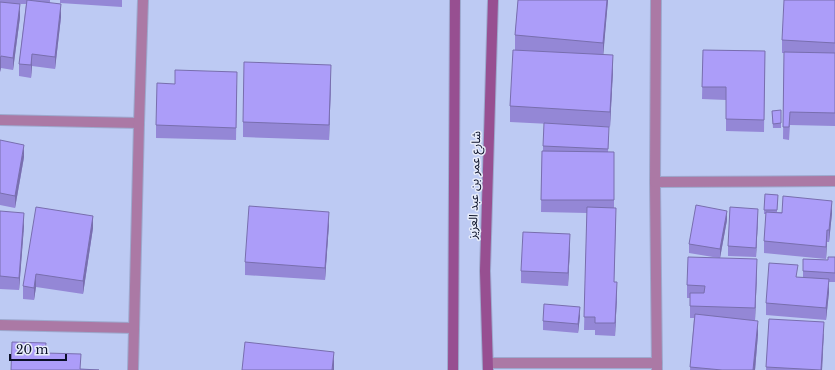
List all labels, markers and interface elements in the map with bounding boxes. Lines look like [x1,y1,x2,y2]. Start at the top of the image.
street label: شارع عمر بن عبد العزيز [465,131,485,240]
scale bar [10,336,66,362]
text: 20 m [16,342,48,357]

